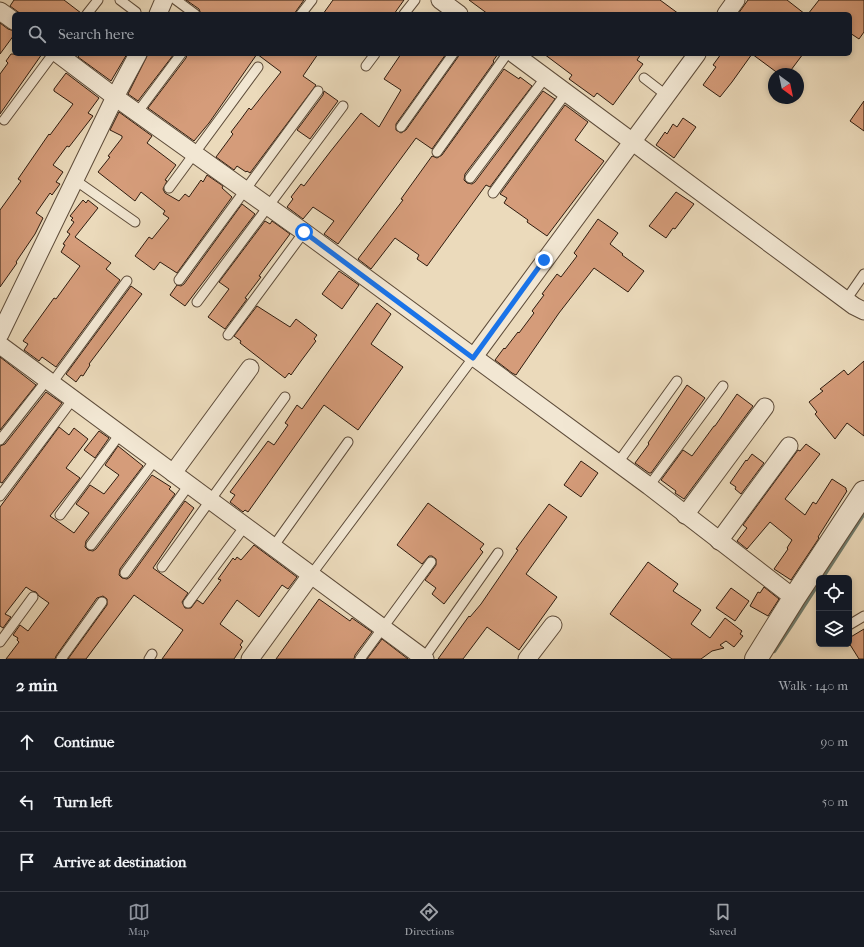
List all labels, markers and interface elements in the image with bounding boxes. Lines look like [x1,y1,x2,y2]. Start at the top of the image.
search box [12,12,852,56]
icon: search [26,23,48,45]
text: Search here [58,25,134,43]
north arrow [768,68,804,104]
route start [295,223,313,241]
route end [535,251,553,269]
map controls [816,575,852,647]
button: locate [816,575,852,611]
button: layers [816,611,852,647]
text: 2 min [16,675,57,695]
text: Walk · 140 m [779,678,848,693]
icon: ahead [16,731,38,753]
text: Continue [54,733,114,751]
text: 90 m [820,734,848,749]
icon: left [16,791,38,813]
text: Turn left [54,793,112,811]
text: 50 m [822,794,848,809]
icon: arrive [16,851,38,873]
text: Arrive at destination [54,853,186,871]
tab: Map [128,901,150,938]
tab: Directions [405,901,454,938]
tab: Saved [709,901,736,938]

